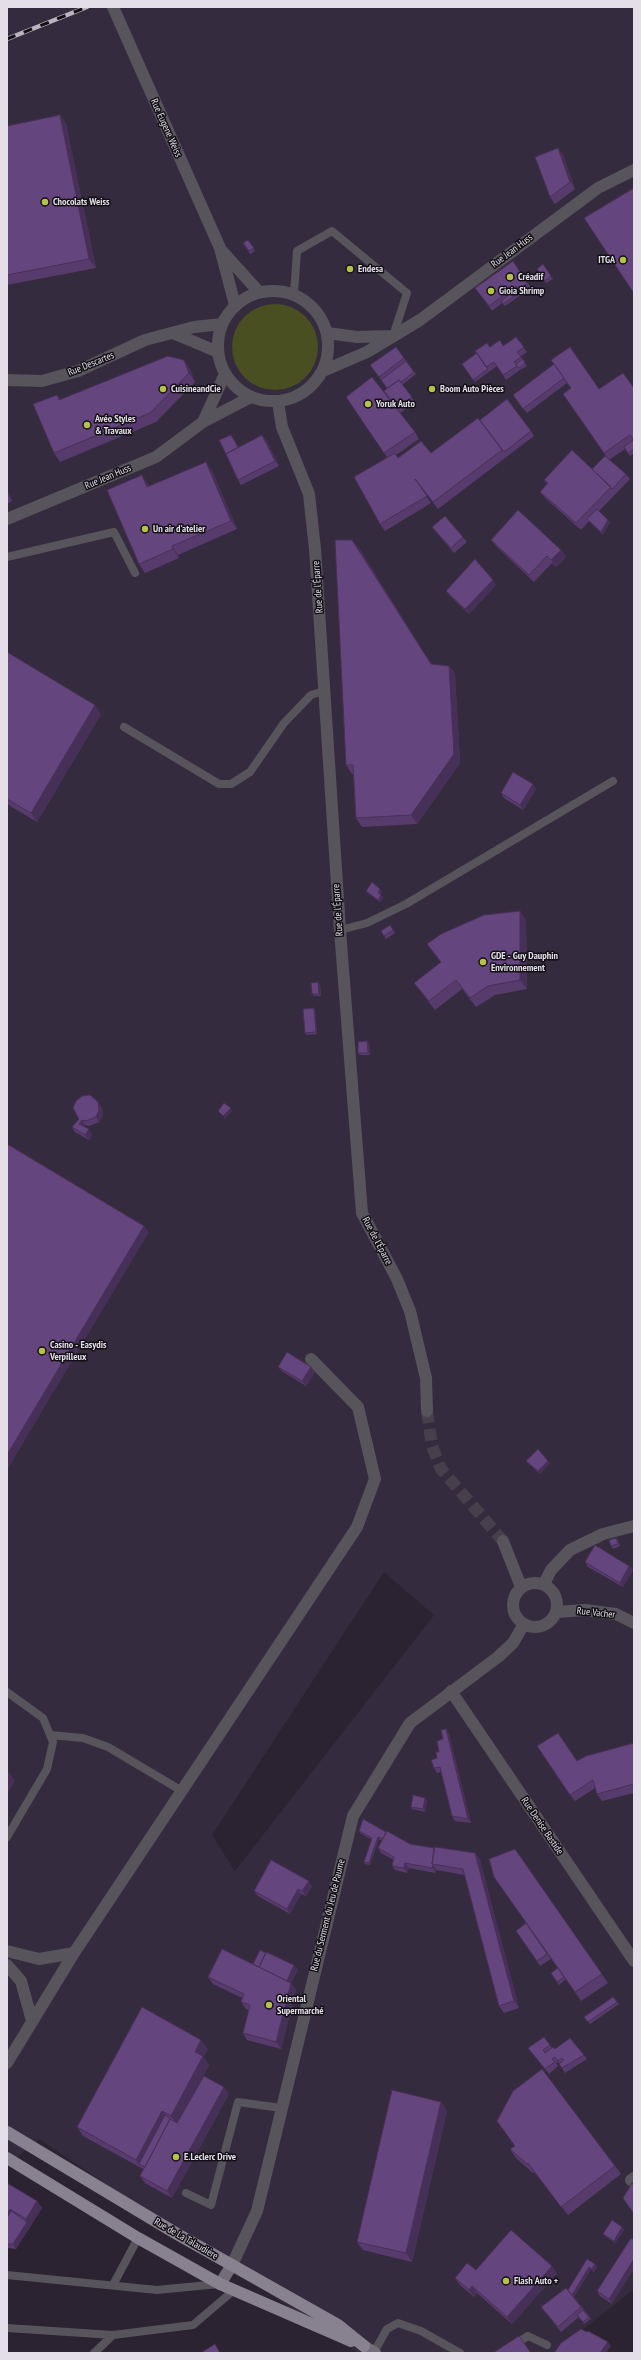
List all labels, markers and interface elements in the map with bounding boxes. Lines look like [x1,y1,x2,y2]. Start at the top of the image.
street label: Rue Eugene Weiss [148,97,184,159]
place label: Chocolats Weiss [53,196,110,208]
marker: Chocolats Weiss [40,197,50,207]
street label: Rue Jean Huss [489,231,535,271]
place label: ITGA [598,254,615,266]
marker: ITGA [618,255,628,265]
place label: Endesa [358,263,383,275]
marker: Endesa [345,264,355,274]
place label: Créadif [518,271,543,283]
marker: Créadif [505,272,515,282]
place label: Gioia Shrimp [499,285,544,297]
marker: Gioia Shrimp [486,286,496,296]
street label: Rue Descartes [66,349,116,379]
place label: CuisineandCie [171,383,221,395]
place label: Boom Auto Pièces [440,383,504,395]
marker: CuisineandCie [158,384,168,394]
marker: Boom Auto Pièces [427,384,437,394]
place label: Yoruk Auto [376,398,415,410]
marker: Yoruk Auto [363,399,373,409]
place label: Avéo Styles & Travaux [95,413,136,436]
marker: Avéo Styles & Travaux [82,420,92,430]
street label: Rue Jean Huss [83,462,133,492]
place label: Un air d'atelier [153,523,205,535]
marker: Un air d'atelier [140,524,150,534]
street label: Rue de l'Éparre [310,560,326,614]
street label: Rue de l'Éparre [330,883,346,937]
place label: GDE - Guy Dauphin Environnement [491,950,558,974]
marker: GDE - Guy Dauphin Environnement [478,957,488,967]
street label: Rue de l'Éparre [359,1215,395,1267]
place label: Casino - Easydis Verpilleux [50,1339,107,1362]
marker: Casino - Easydis Verpilleux [37,1346,47,1356]
street label: Rue Vacher [576,1605,616,1621]
street label: Rue Denise Bastide [518,1795,566,1857]
street label: Rue du Serment du Jeu de Paume [308,1858,348,1972]
place label: Oriental Supermarché [277,1993,323,2016]
marker: Oriental Supermarché [264,2000,274,2010]
place label: E.Leclerc Drive [184,2151,236,2163]
marker: E.Leclerc Drive [171,2152,181,2162]
street label: Rue de La Talaudière [152,2216,220,2262]
place label: Flash Auto + [514,2275,558,2287]
marker: Flash Auto + [501,2276,511,2286]

